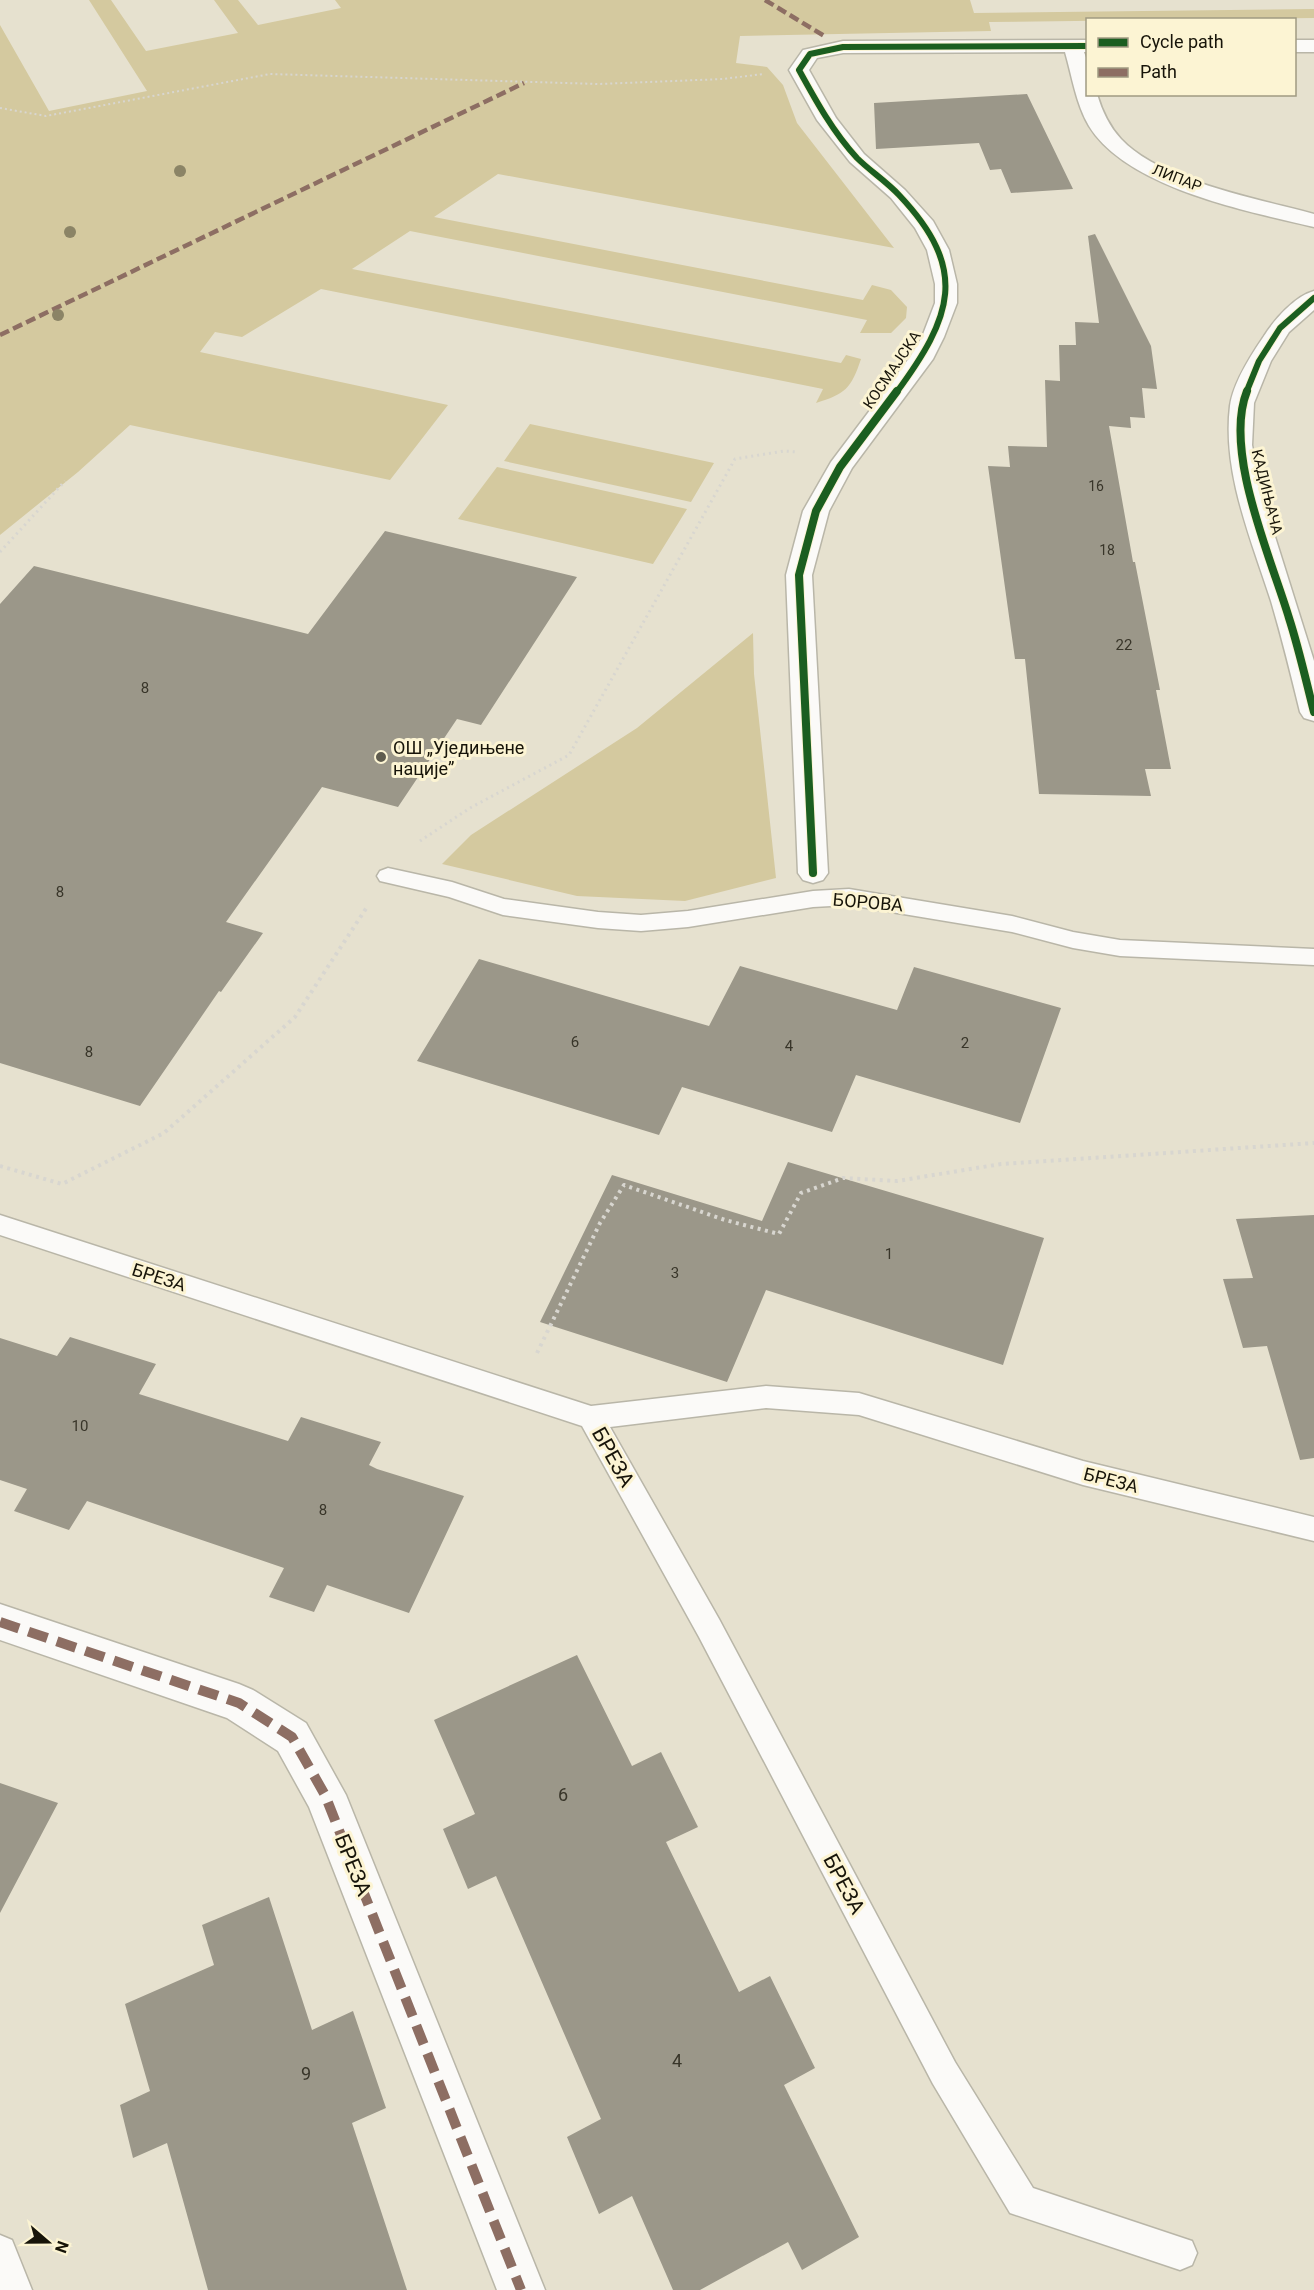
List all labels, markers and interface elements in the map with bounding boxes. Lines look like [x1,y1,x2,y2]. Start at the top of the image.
legend [1086,18,1296,96]
text: Cycle path [1140,31,1224,52]
text: Path [1140,61,1177,82]
street label: ЛИПАР [1150,160,1204,196]
street label: КОСМАЈСКА [859,328,925,412]
street label: КАДИЊАЧА [1248,447,1286,537]
house number: 16 [1088,478,1104,494]
house number: 18 [1099,542,1115,558]
house number: 22 [1116,636,1132,654]
house number: 8 [141,679,149,697]
place label: ОШ „Уједињене нације” [393,737,524,779]
marker: ОШ „Уједињене нације” [374,750,388,764]
house number: 8 [56,883,64,901]
street label: БОРОВА [832,888,904,916]
house number: 6 [571,1033,579,1051]
house number: 2 [961,1034,969,1052]
house number: 4 [785,1037,794,1055]
house number: 8 [85,1043,93,1061]
house number: 1 [885,1245,893,1263]
street label: БРЕЗА [129,1258,189,1296]
house number: 3 [671,1264,679,1282]
house number: 10 [72,1417,88,1435]
street label: БРЕЗА [587,1423,639,1491]
street label: БРЕЗА [1082,1463,1141,1497]
house number: 8 [319,1501,327,1519]
house number: 6 [558,1784,568,1805]
street label: БРЕЗА [330,1831,376,1900]
street label: БРЕЗА [818,1850,870,1918]
house number: 4 [672,2050,682,2071]
house number: 9 [301,2063,311,2084]
north arrow [18,2212,78,2272]
text: N [51,2238,72,2256]

